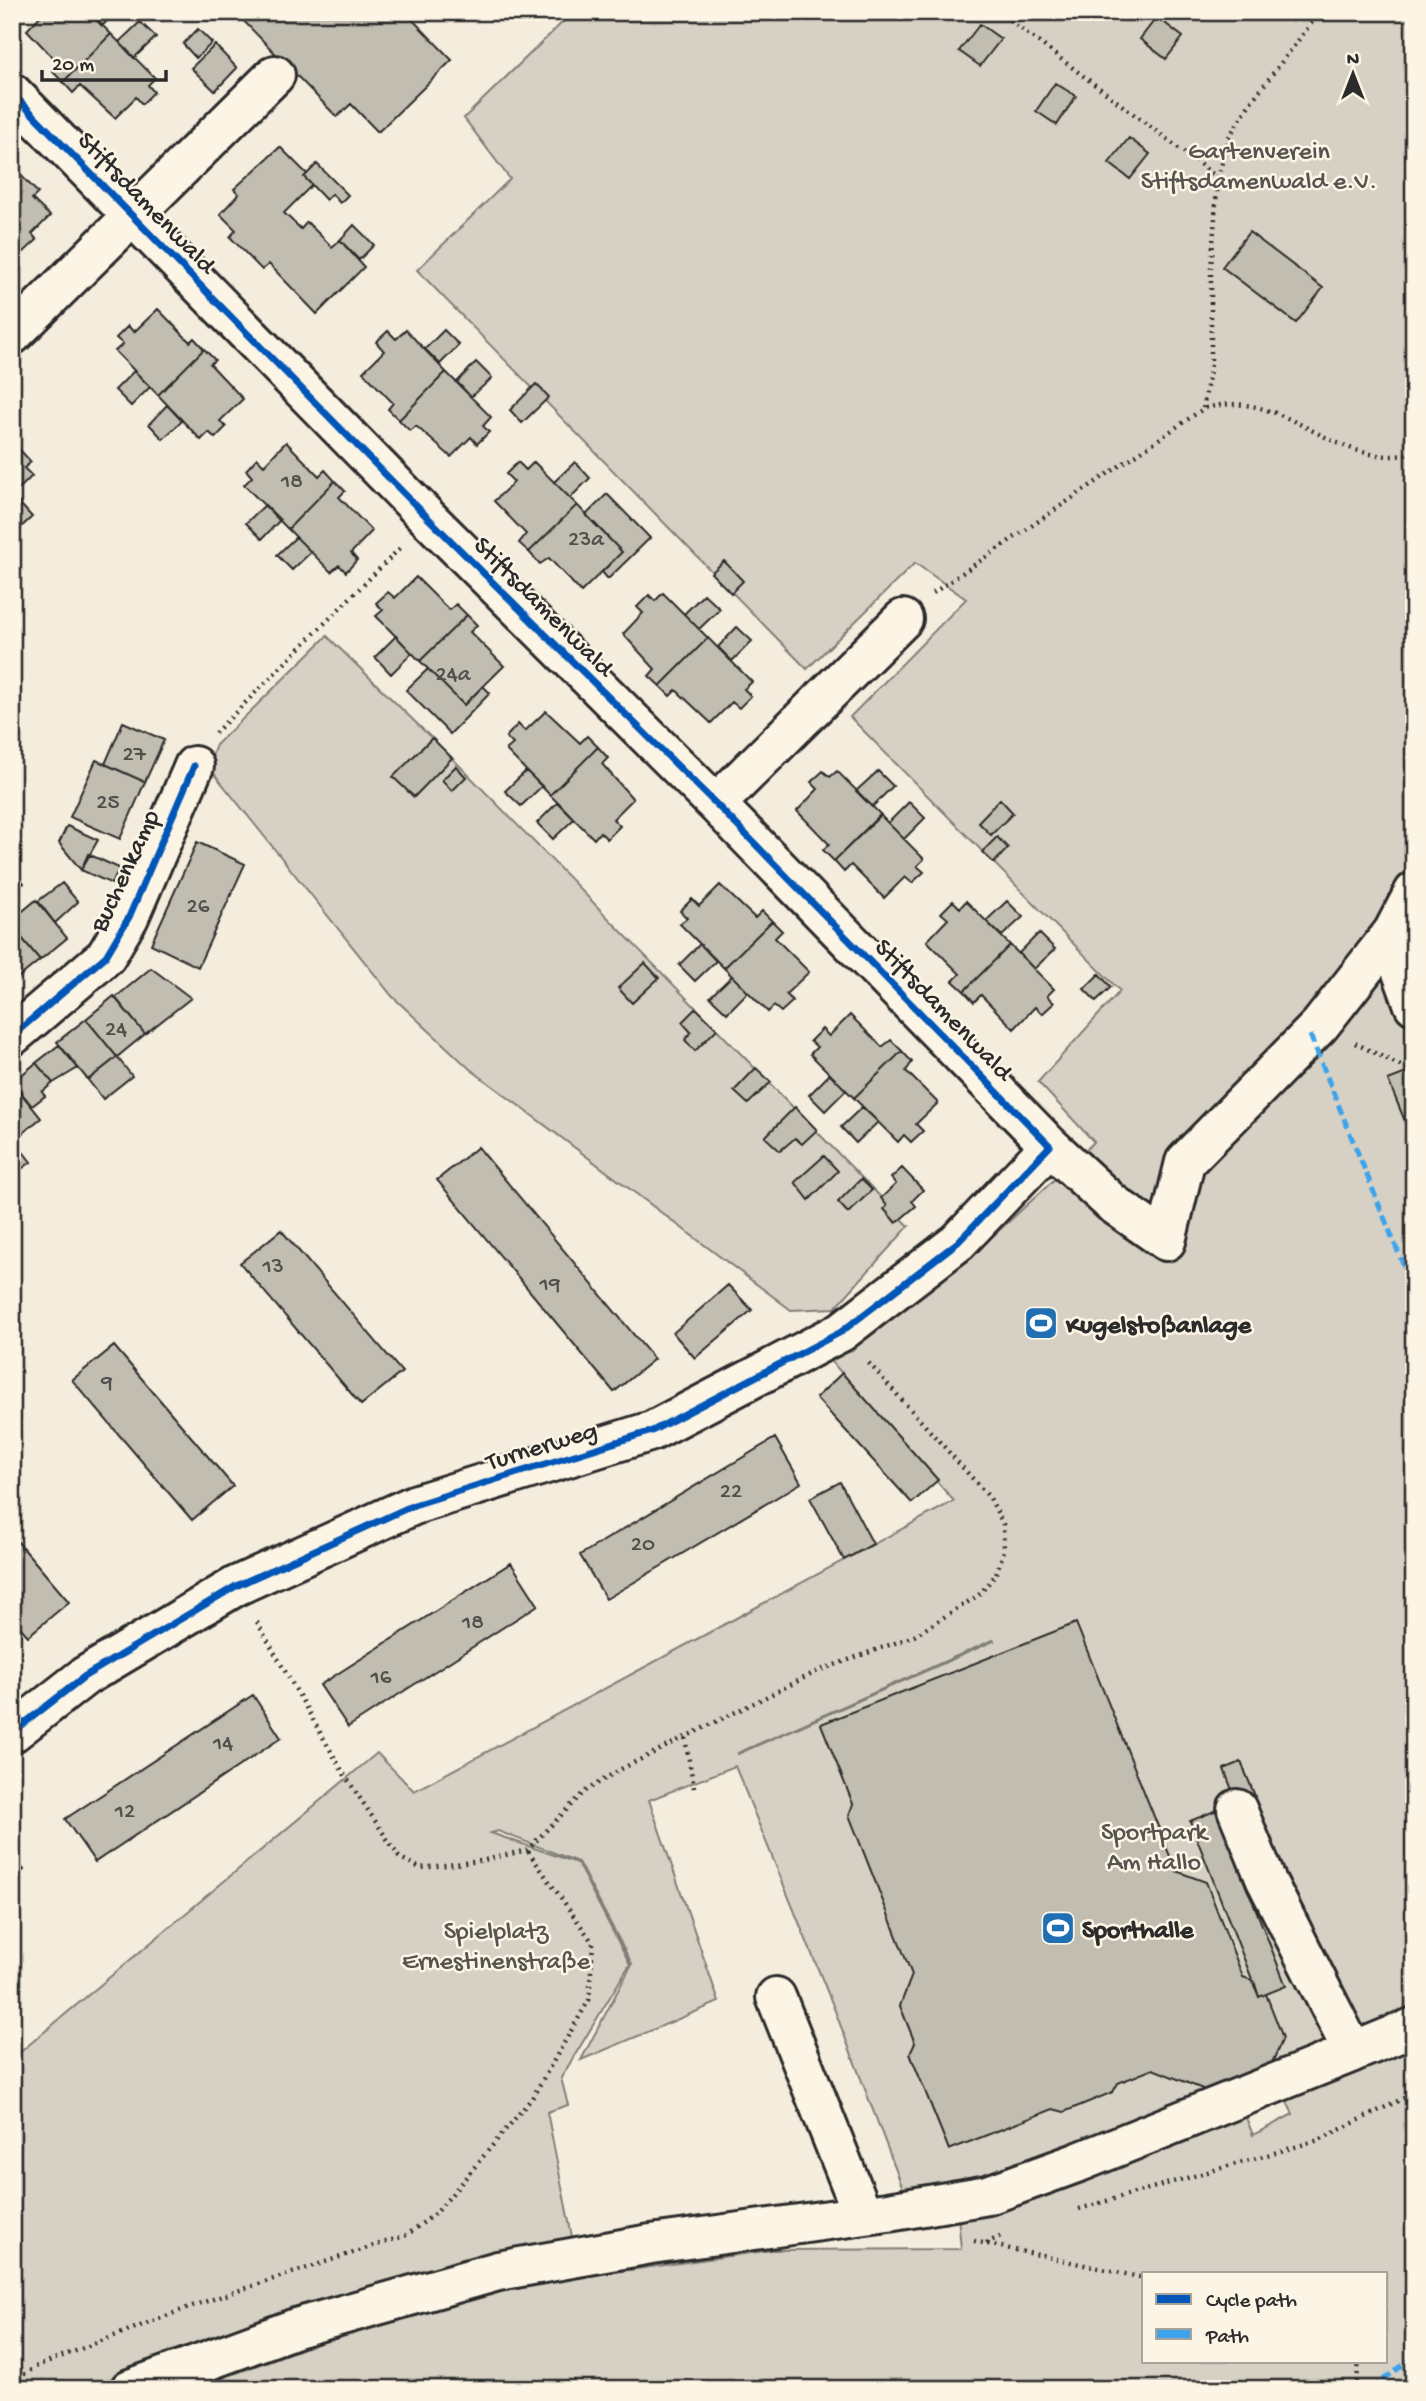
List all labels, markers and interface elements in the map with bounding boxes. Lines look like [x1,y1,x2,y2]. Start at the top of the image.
scale bar [42,38,166,82]
north arrow [1318,38,1388,108]
text: N [1347,49,1359,72]
text: 20 m [52,54,94,79]
street label: Stiftsdamenwald [69,126,222,283]
park label: Gartenverein Stiftsdamenwald e.V. [1141,138,1377,199]
house number: 18 [280,469,303,496]
house number: 23a [568,527,605,554]
street label: Stiftsdamenwald [465,531,620,686]
house number: 24a [436,662,472,689]
house number: 27 [122,742,147,769]
house number: 25 [96,790,120,817]
street label: Buchenkamp [85,806,169,939]
house number: 26 [187,894,210,921]
street label: Stiftsdamenwald [866,933,1019,1090]
house number: 24 [105,1017,127,1044]
house number: 13 [261,1254,284,1281]
house number: 19 [539,1272,561,1299]
sports icon: Kugelstoßanlage [1022,1304,1060,1342]
place label: Kugelstoßanlage [1065,1312,1253,1343]
house number: 9 [100,1370,113,1397]
street label: Turnerweg [481,1417,602,1480]
house number: 22 [720,1479,742,1506]
house number: 20 [631,1532,655,1559]
house number: 18 [461,1610,484,1637]
house number: 16 [370,1665,392,1692]
house number: 14 [212,1731,233,1758]
house number: 12 [114,1799,135,1826]
park label: Sportpark Am Hallo [1101,1819,1210,1880]
sports icon: Sporthalle [1039,1909,1077,1947]
place label: Sporthalle [1082,1917,1195,1948]
park label: Spielplatz Ernestinenstraße [402,1918,591,1979]
legend [1142,2272,1388,2362]
text: Cycle path [1206,2290,1297,2315]
text: Path [1205,2326,1249,2351]

